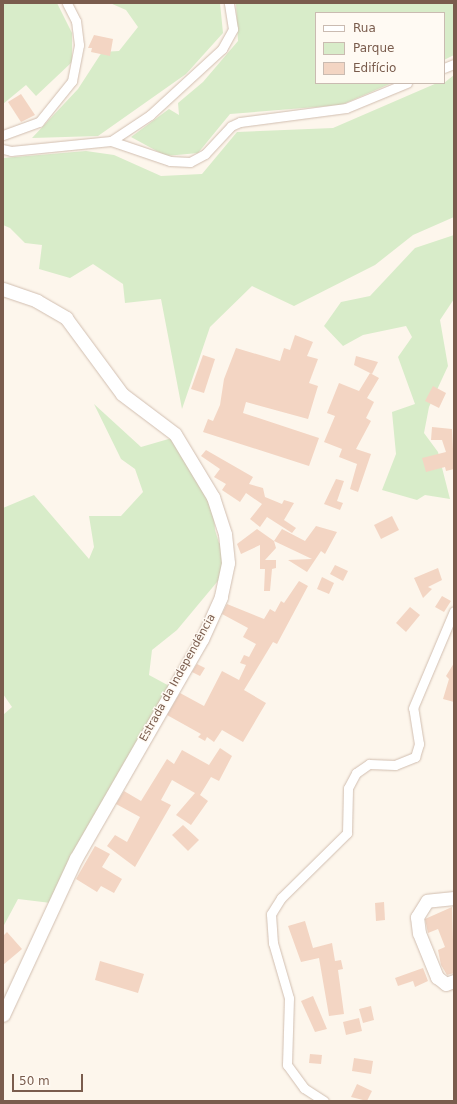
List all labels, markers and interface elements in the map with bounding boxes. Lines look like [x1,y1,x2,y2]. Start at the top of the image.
legend [315,12,445,84]
text: Rua [353,21,376,35]
text: Parque [353,41,394,55]
text: Edifício [353,61,396,75]
street label: Estrada da Independência [137,612,219,744]
scale bar [14,1066,85,1092]
text: 50 m [19,1074,50,1088]

